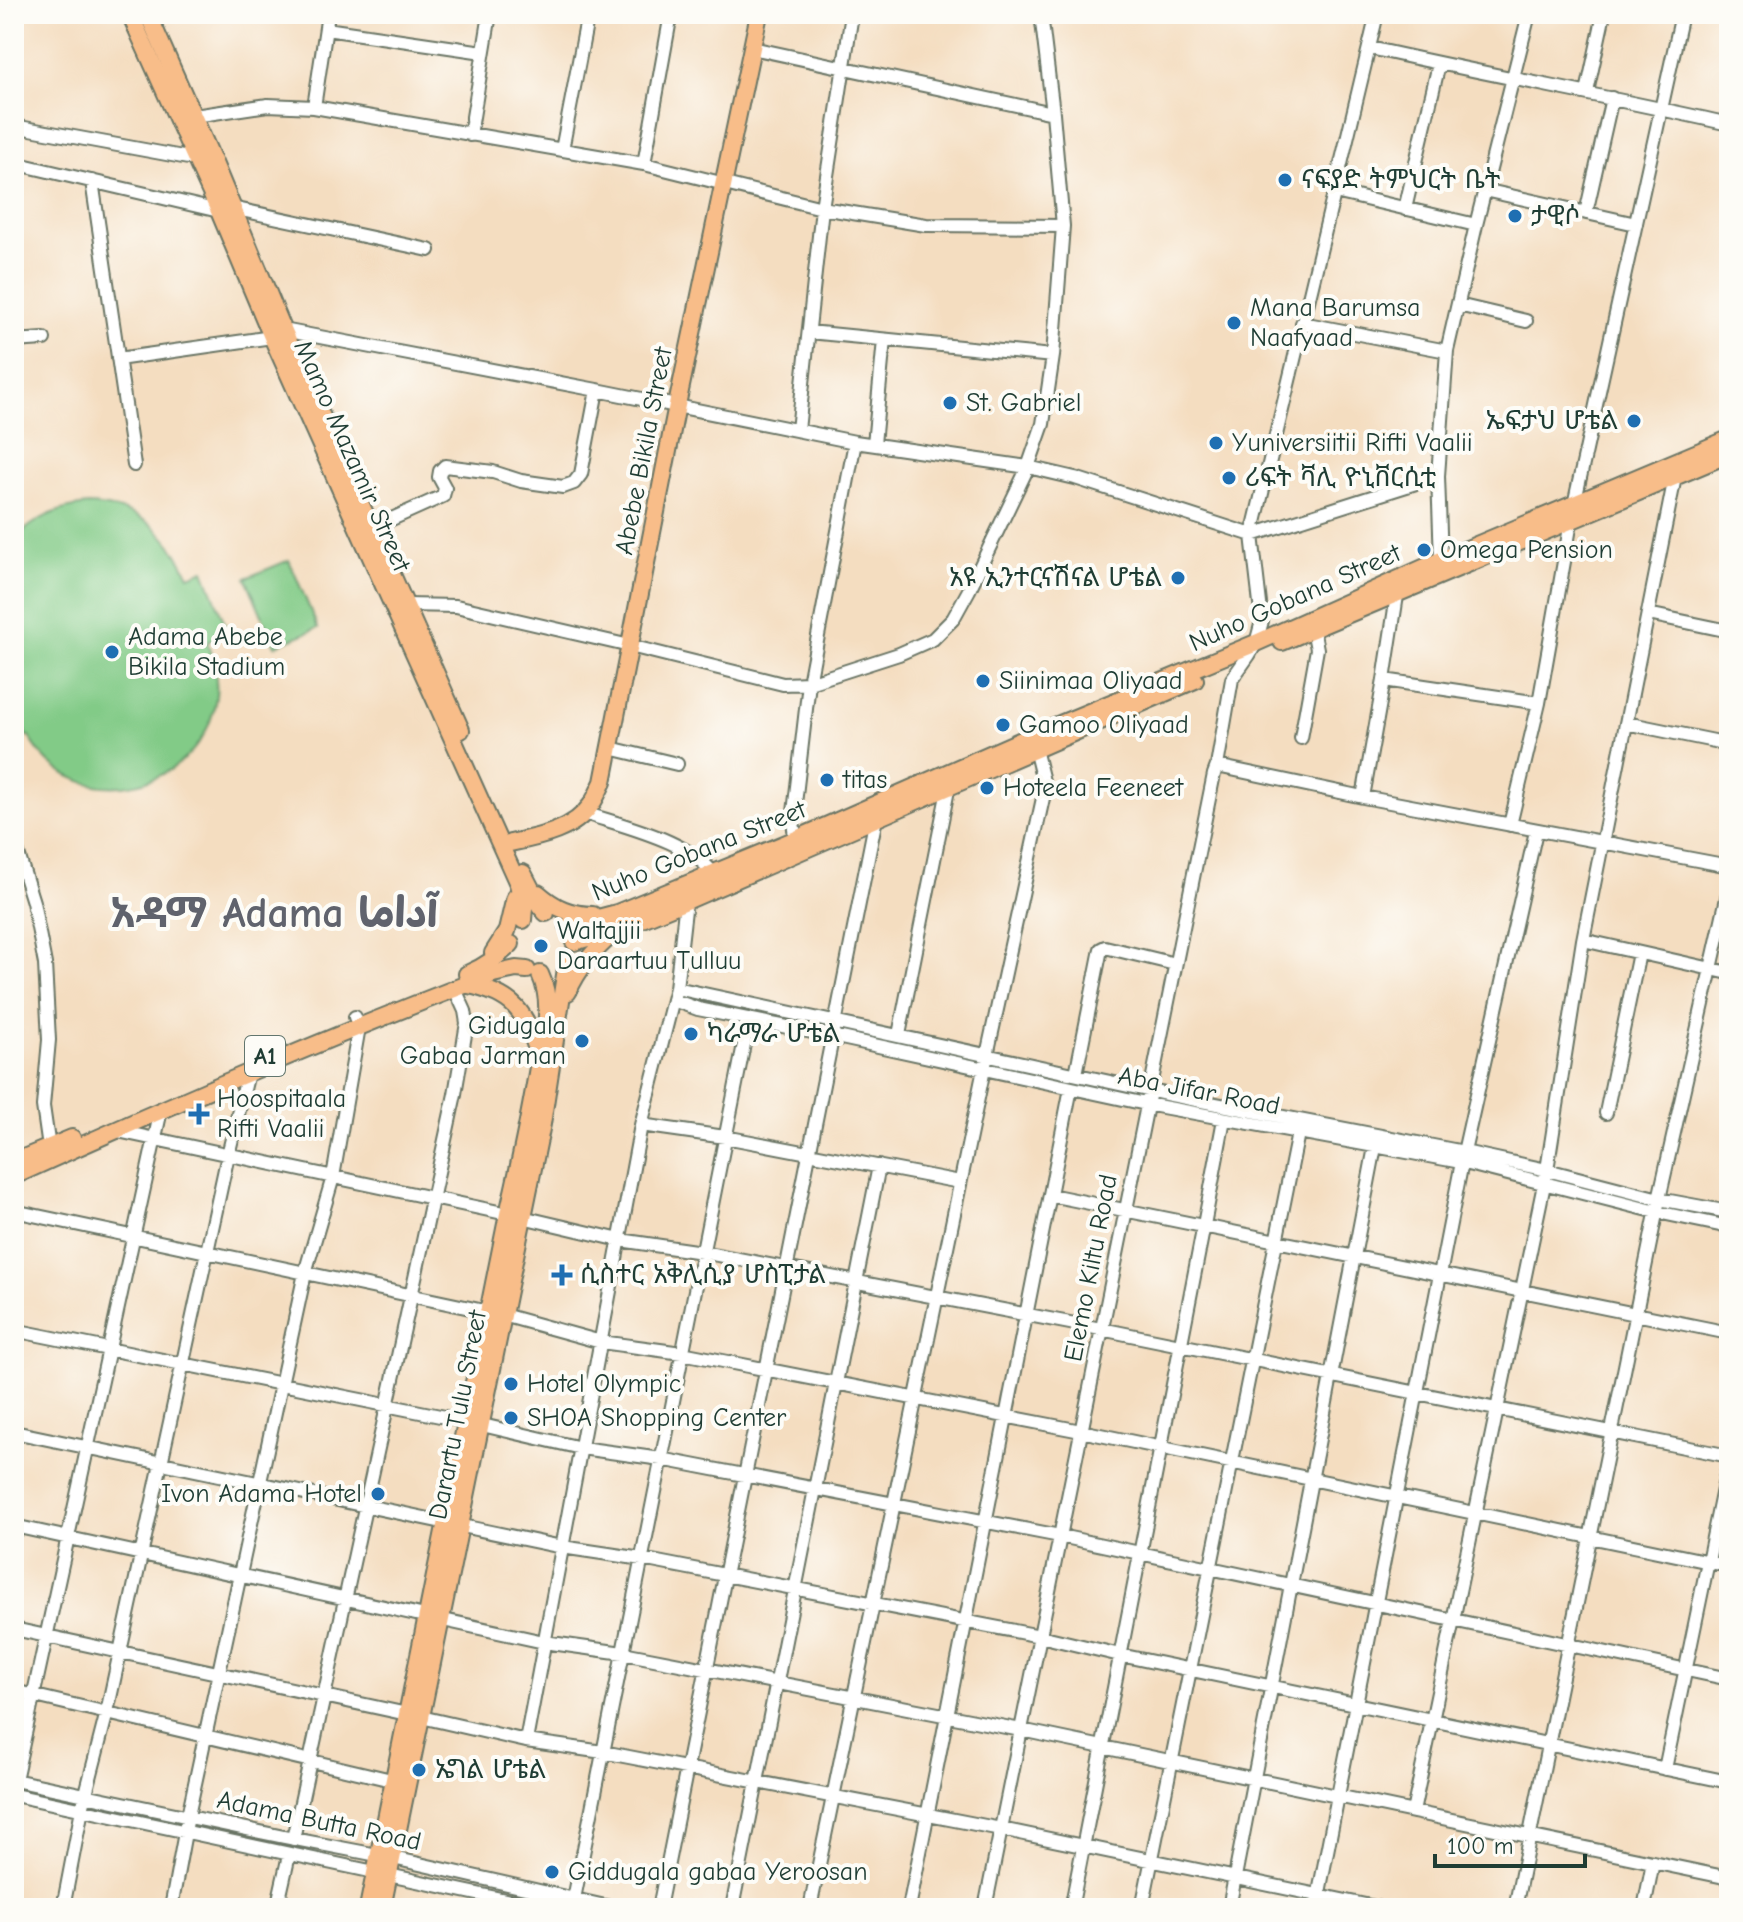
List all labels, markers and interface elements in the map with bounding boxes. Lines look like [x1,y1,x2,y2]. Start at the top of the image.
place label: ናፍያድ ትምህርት ቤት [1301,165,1501,195]
marker: ናፍያድ ትምህርት ቤት [1276,171,1294,189]
place label: ታዊሶ [1531,201,1581,231]
marker: ታዊሶ [1506,207,1524,225]
place label: Mana Barumsa Naafyaad [1250,293,1420,353]
marker: Mana Barumsa Naafyaad [1225,314,1243,332]
street label: Mamo Mazamir Street [287,336,417,578]
street label: Abebe Bikila Street [609,343,679,557]
place label: St. Gabriel [966,388,1081,418]
marker: St. Gabriel [941,394,959,412]
place label: ኤፍታህ ሆቴል [1485,406,1618,436]
marker: ኤፍታህ ሆቴል [1625,412,1643,430]
place label: Yuniversiitii Rifti Vaalii [1232,428,1473,458]
marker: Yuniversiitii Rifti Vaalii [1207,434,1225,452]
place label: ሪፍት ቫሊ ዮኒቨርሲቲ [1245,463,1436,493]
marker: ሪፍት ቫሊ ዮኒቨርሲቲ [1220,469,1238,487]
place label: Omega Pension [1440,535,1613,565]
street label: Nuho Gobana Street [1185,537,1407,658]
marker: Omega Pension [1415,541,1433,559]
place label: አዩ ኢንተርናሽናል ሆቴል [949,563,1162,593]
marker: አዩ ኢንተርናሽናል ሆቴል [1169,569,1187,587]
place label: Adama Abebe Bikila Stadium [128,622,285,682]
marker: Adama Abebe Bikila Stadium [103,643,121,661]
place label: Siinimaa Oliyaad [999,666,1183,696]
marker: Siinimaa Oliyaad [974,672,992,690]
place label: Gamoo Oliyaad [1019,710,1189,740]
marker: Gamoo Oliyaad [994,716,1012,734]
place label: titas [841,765,887,795]
marker: titas [818,771,836,789]
place label: Hoteela Feeneet [1003,773,1185,803]
marker: Hoteela Feeneet [978,779,996,797]
street label: Nuho Gobana Street [588,794,812,908]
district label: አዳማ Adama آداما [110,889,440,938]
place label: Waltajjii Daraartuu Tulluu [557,916,741,976]
marker: Waltajjii Daraartuu Tulluu [532,937,550,955]
place label: Gidugala Gabaa Jarman [400,1011,566,1071]
place label: ካራማራ ሆቴል [707,1019,840,1049]
marker: ካራማራ ሆቴል [682,1025,700,1043]
marker: Gidugala Gabaa Jarman [573,1032,591,1050]
road number: A1 [245,1036,285,1076]
street label: Aba Jifar Road [1116,1061,1282,1121]
place label: Hoospitaala Rifti Vaalii [217,1084,346,1144]
marker: Hoospitaala Rifti Vaalii [188,1103,210,1125]
street label: Elemo Kiltu Road [1058,1172,1124,1364]
place label: ሲስተር አቅሊሲያ ሆስፒታል [580,1260,826,1290]
marker: ሲስተር አቅሊሲያ ሆስፒታል [551,1264,573,1286]
street label: Darartu Tulu Street [423,1306,493,1522]
place label: Hotel Olympic [527,1369,681,1399]
marker: Hotel Olympic [502,1375,520,1393]
place label: SHOA Shopping Center [527,1403,787,1433]
marker: SHOA Shopping Center [502,1409,520,1427]
place label: Ivon Adama Hotel [161,1479,362,1509]
marker: Ivon Adama Hotel [369,1485,387,1503]
place label: ኤግል ሆቴል [435,1755,546,1785]
marker: ኤግል ሆቴል [410,1761,428,1779]
street label: Adama Butta Road [214,1785,424,1857]
scale bar [1435,1818,1585,1868]
text: 100 m [1447,1832,1514,1860]
place label: Giddugala gabaa Yeroosan [568,1857,868,1887]
marker: Giddugala gabaa Yeroosan [543,1863,561,1881]

